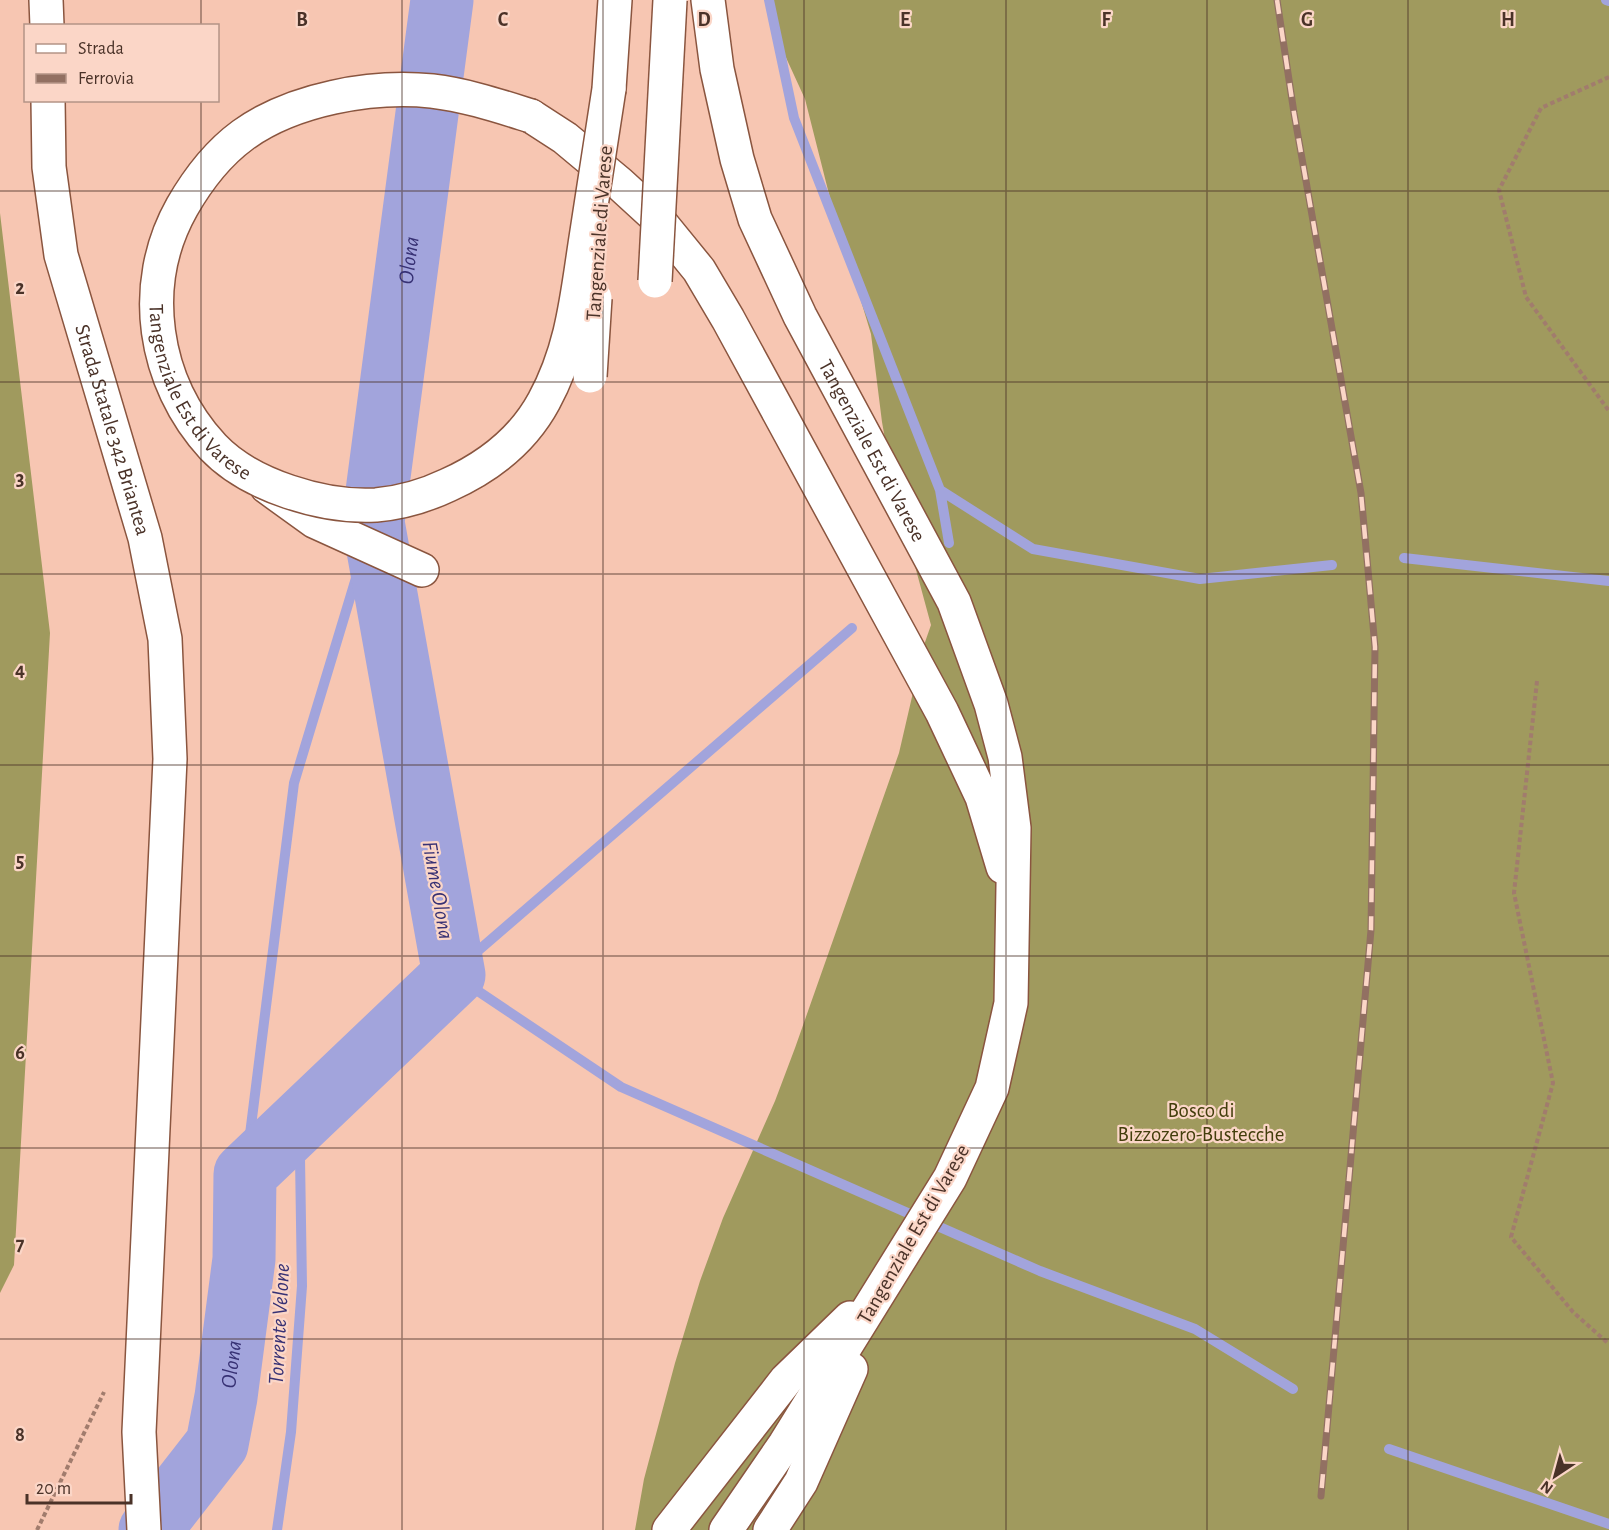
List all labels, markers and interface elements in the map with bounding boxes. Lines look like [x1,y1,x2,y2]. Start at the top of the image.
text: B [296,10,308,30]
text: C [498,10,509,30]
text: D [697,10,711,30]
text: E [900,10,910,30]
text: F [1101,10,1111,30]
text: G [1301,10,1313,30]
text: H [1501,10,1515,30]
legend [24,24,219,102]
text: Strada [78,40,124,58]
text: Ferrovia [78,70,134,88]
street label: Tangenziale di Varese [583,145,616,321]
water label: Olona [395,235,423,285]
text: 2 [15,278,25,298]
street label: Tangenziale Est di Varese [146,304,255,484]
street label: Strada Statale 342 Briantea [71,322,154,538]
street label: Tangenziale Est di Varese [814,356,929,545]
text: 3 [16,469,24,489]
text: 4 [15,660,25,680]
water label: Fiume Olona [419,839,457,941]
text: 5 [16,851,24,871]
text: 6 [15,1043,25,1063]
park label: Bosco di Bizzozero-Bustecche [1118,1100,1284,1145]
street label: Tangenziale Est di Varese [854,1141,973,1328]
text: 7 [16,1234,25,1254]
water label: Torrente Velone [265,1263,293,1385]
water label: Olona [217,1339,245,1389]
text: 8 [15,1425,25,1445]
north arrow [1525,1446,1585,1506]
scale bar [27,1467,130,1505]
text: N [1538,1478,1556,1497]
text: 20 m [36,1480,71,1498]

